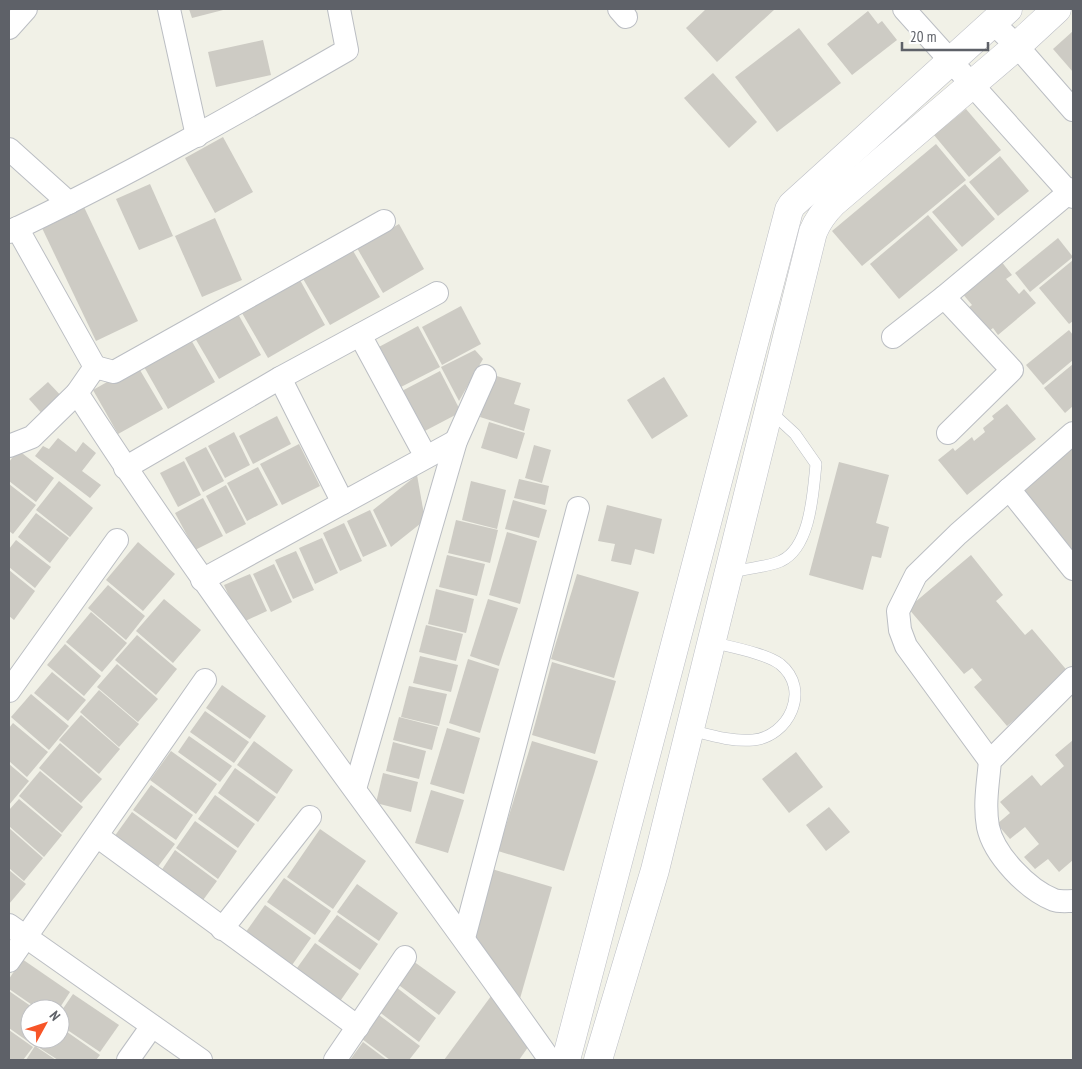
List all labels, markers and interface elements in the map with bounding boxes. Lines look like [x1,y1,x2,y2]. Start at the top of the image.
scale bar [902,20,988,52]
text: 20 m [910,27,936,46]
north arrow [20,999,70,1049]
text: N [46,1007,64,1024]

